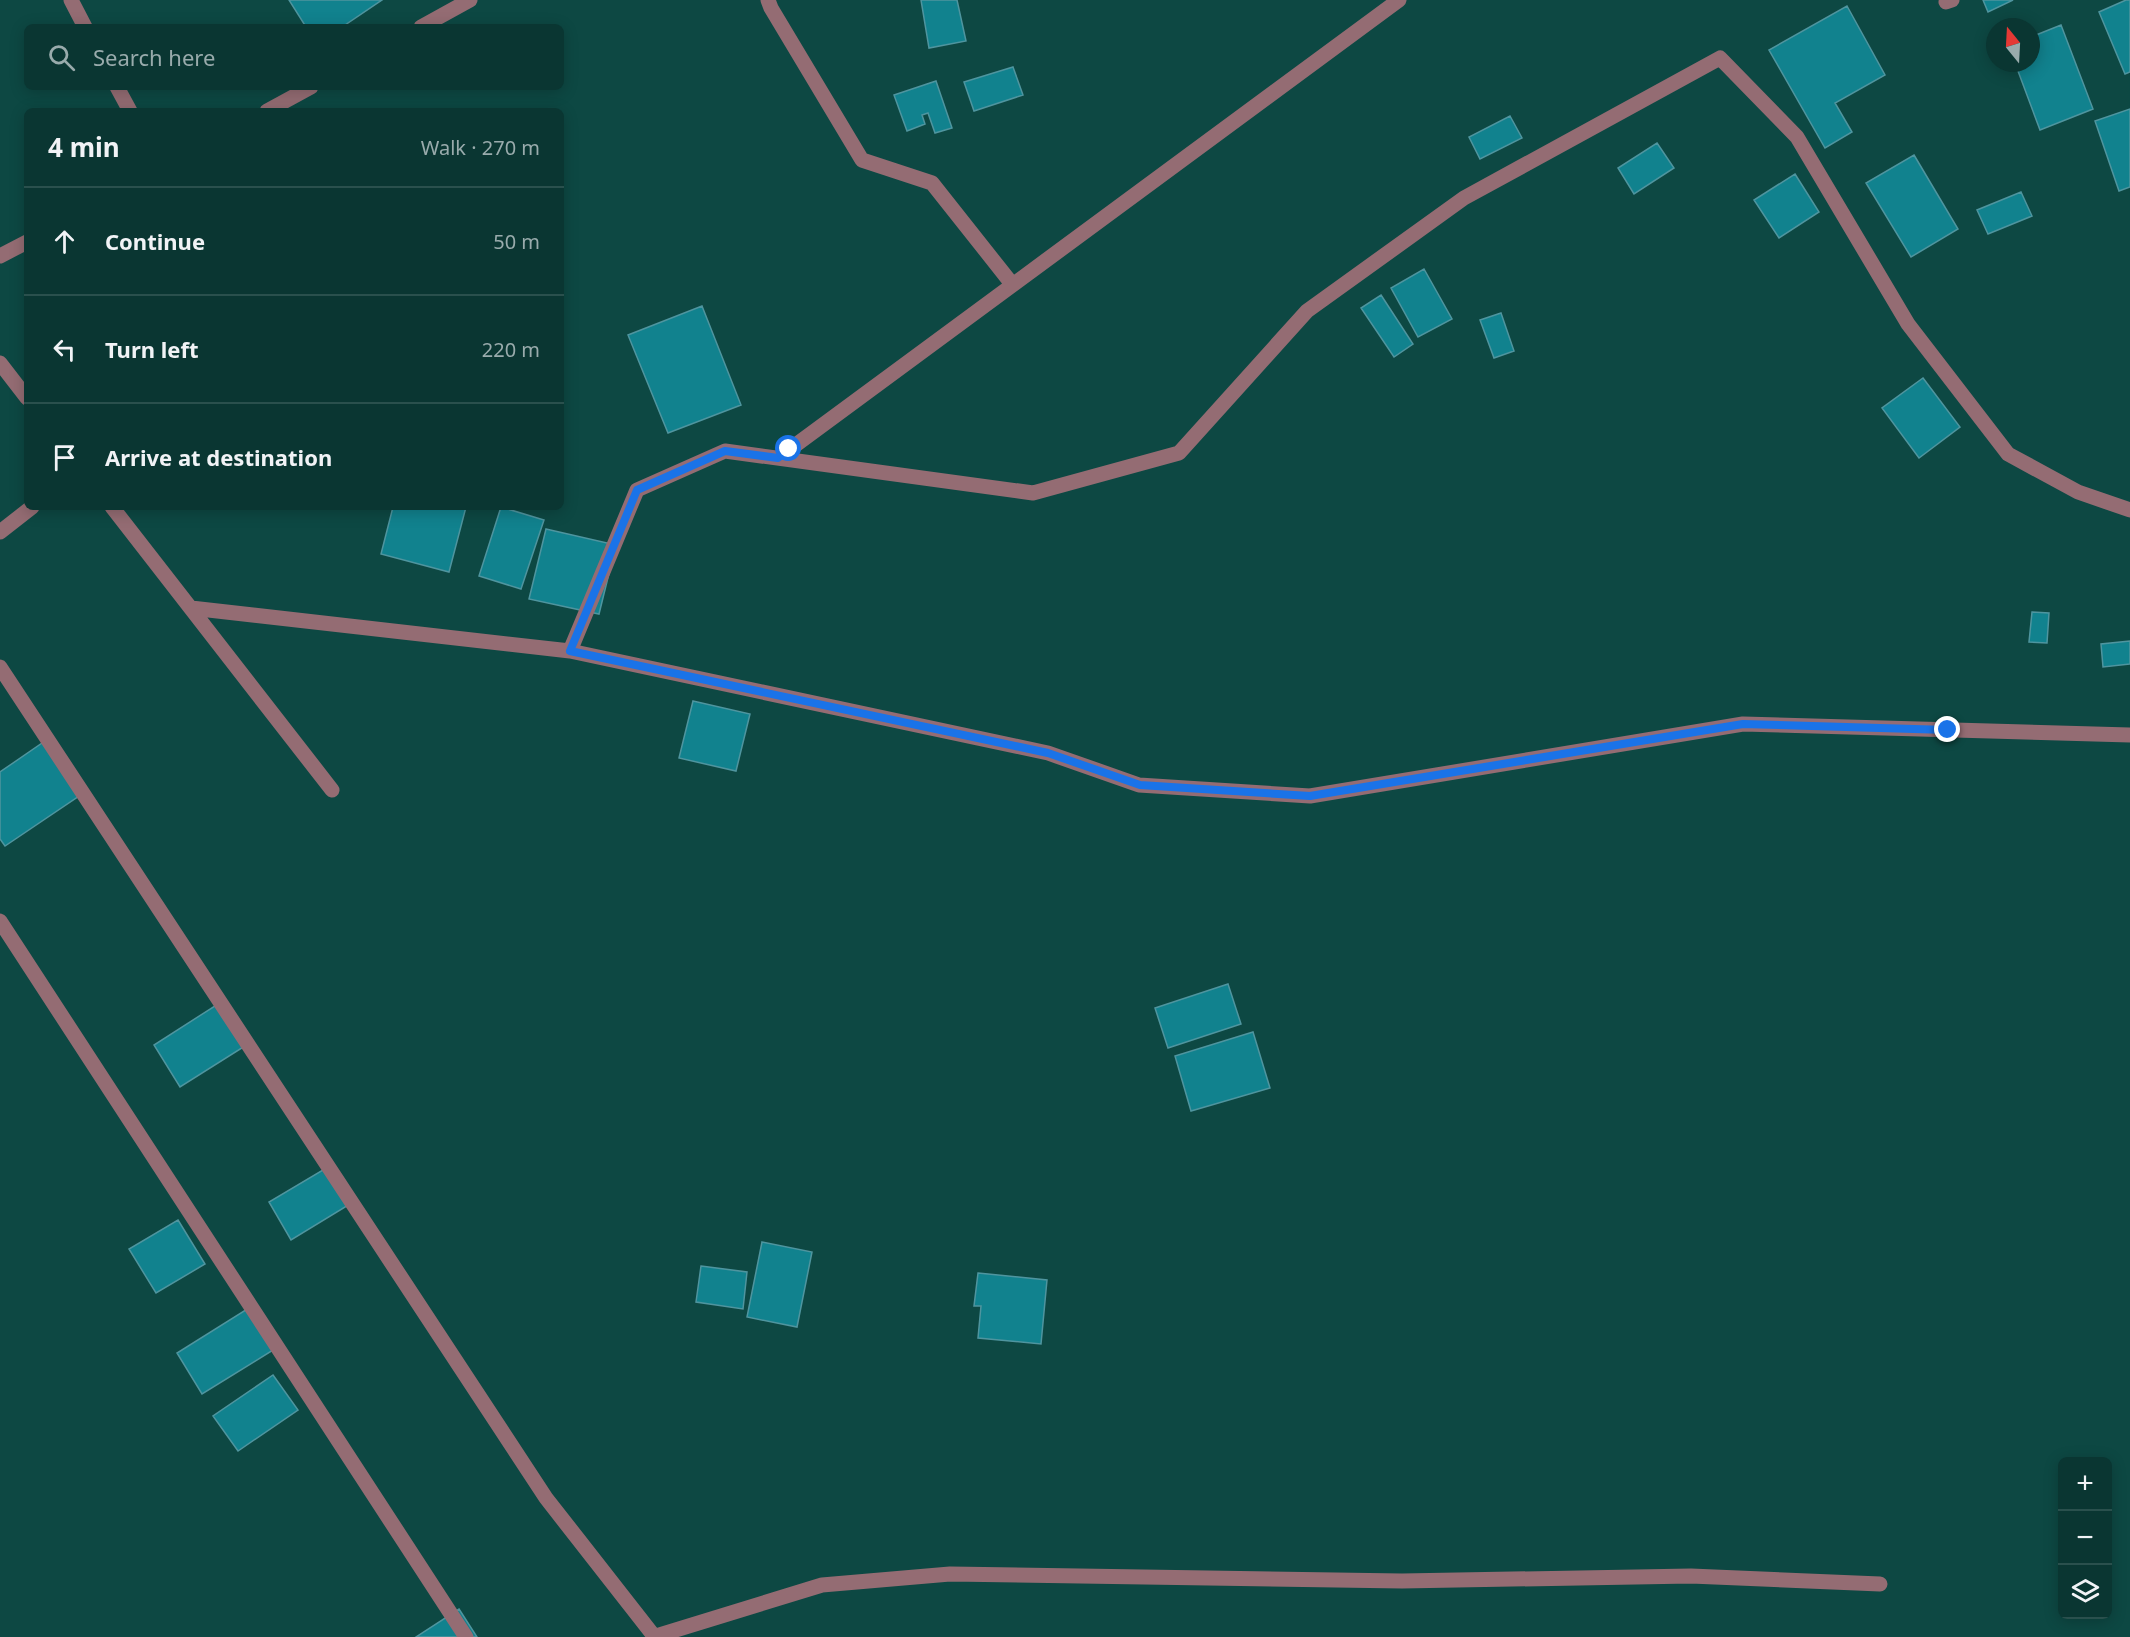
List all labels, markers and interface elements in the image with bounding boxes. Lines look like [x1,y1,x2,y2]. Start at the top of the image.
north arrow [1986,18,2040,72]
search box [24,24,564,90]
icon: search [45,41,78,74]
text: Search here [93,42,215,72]
text: 4 min [48,129,120,165]
text: Walk · 270 m [421,134,540,161]
icon: ahead [48,225,81,258]
text: Continue [105,226,205,256]
text: 50 m [493,228,540,255]
icon: left [48,333,81,366]
text: Turn left [105,334,199,364]
text: 220 m [482,336,540,363]
route start [775,435,801,461]
icon: arrive [48,441,81,474]
text: Arrive at destination [105,442,332,472]
route end [1934,716,1960,742]
map controls [2058,1457,2112,1619]
button: + [2058,1457,2112,1511]
button: − [2058,1511,2112,1565]
button: layers [2058,1565,2112,1619]

